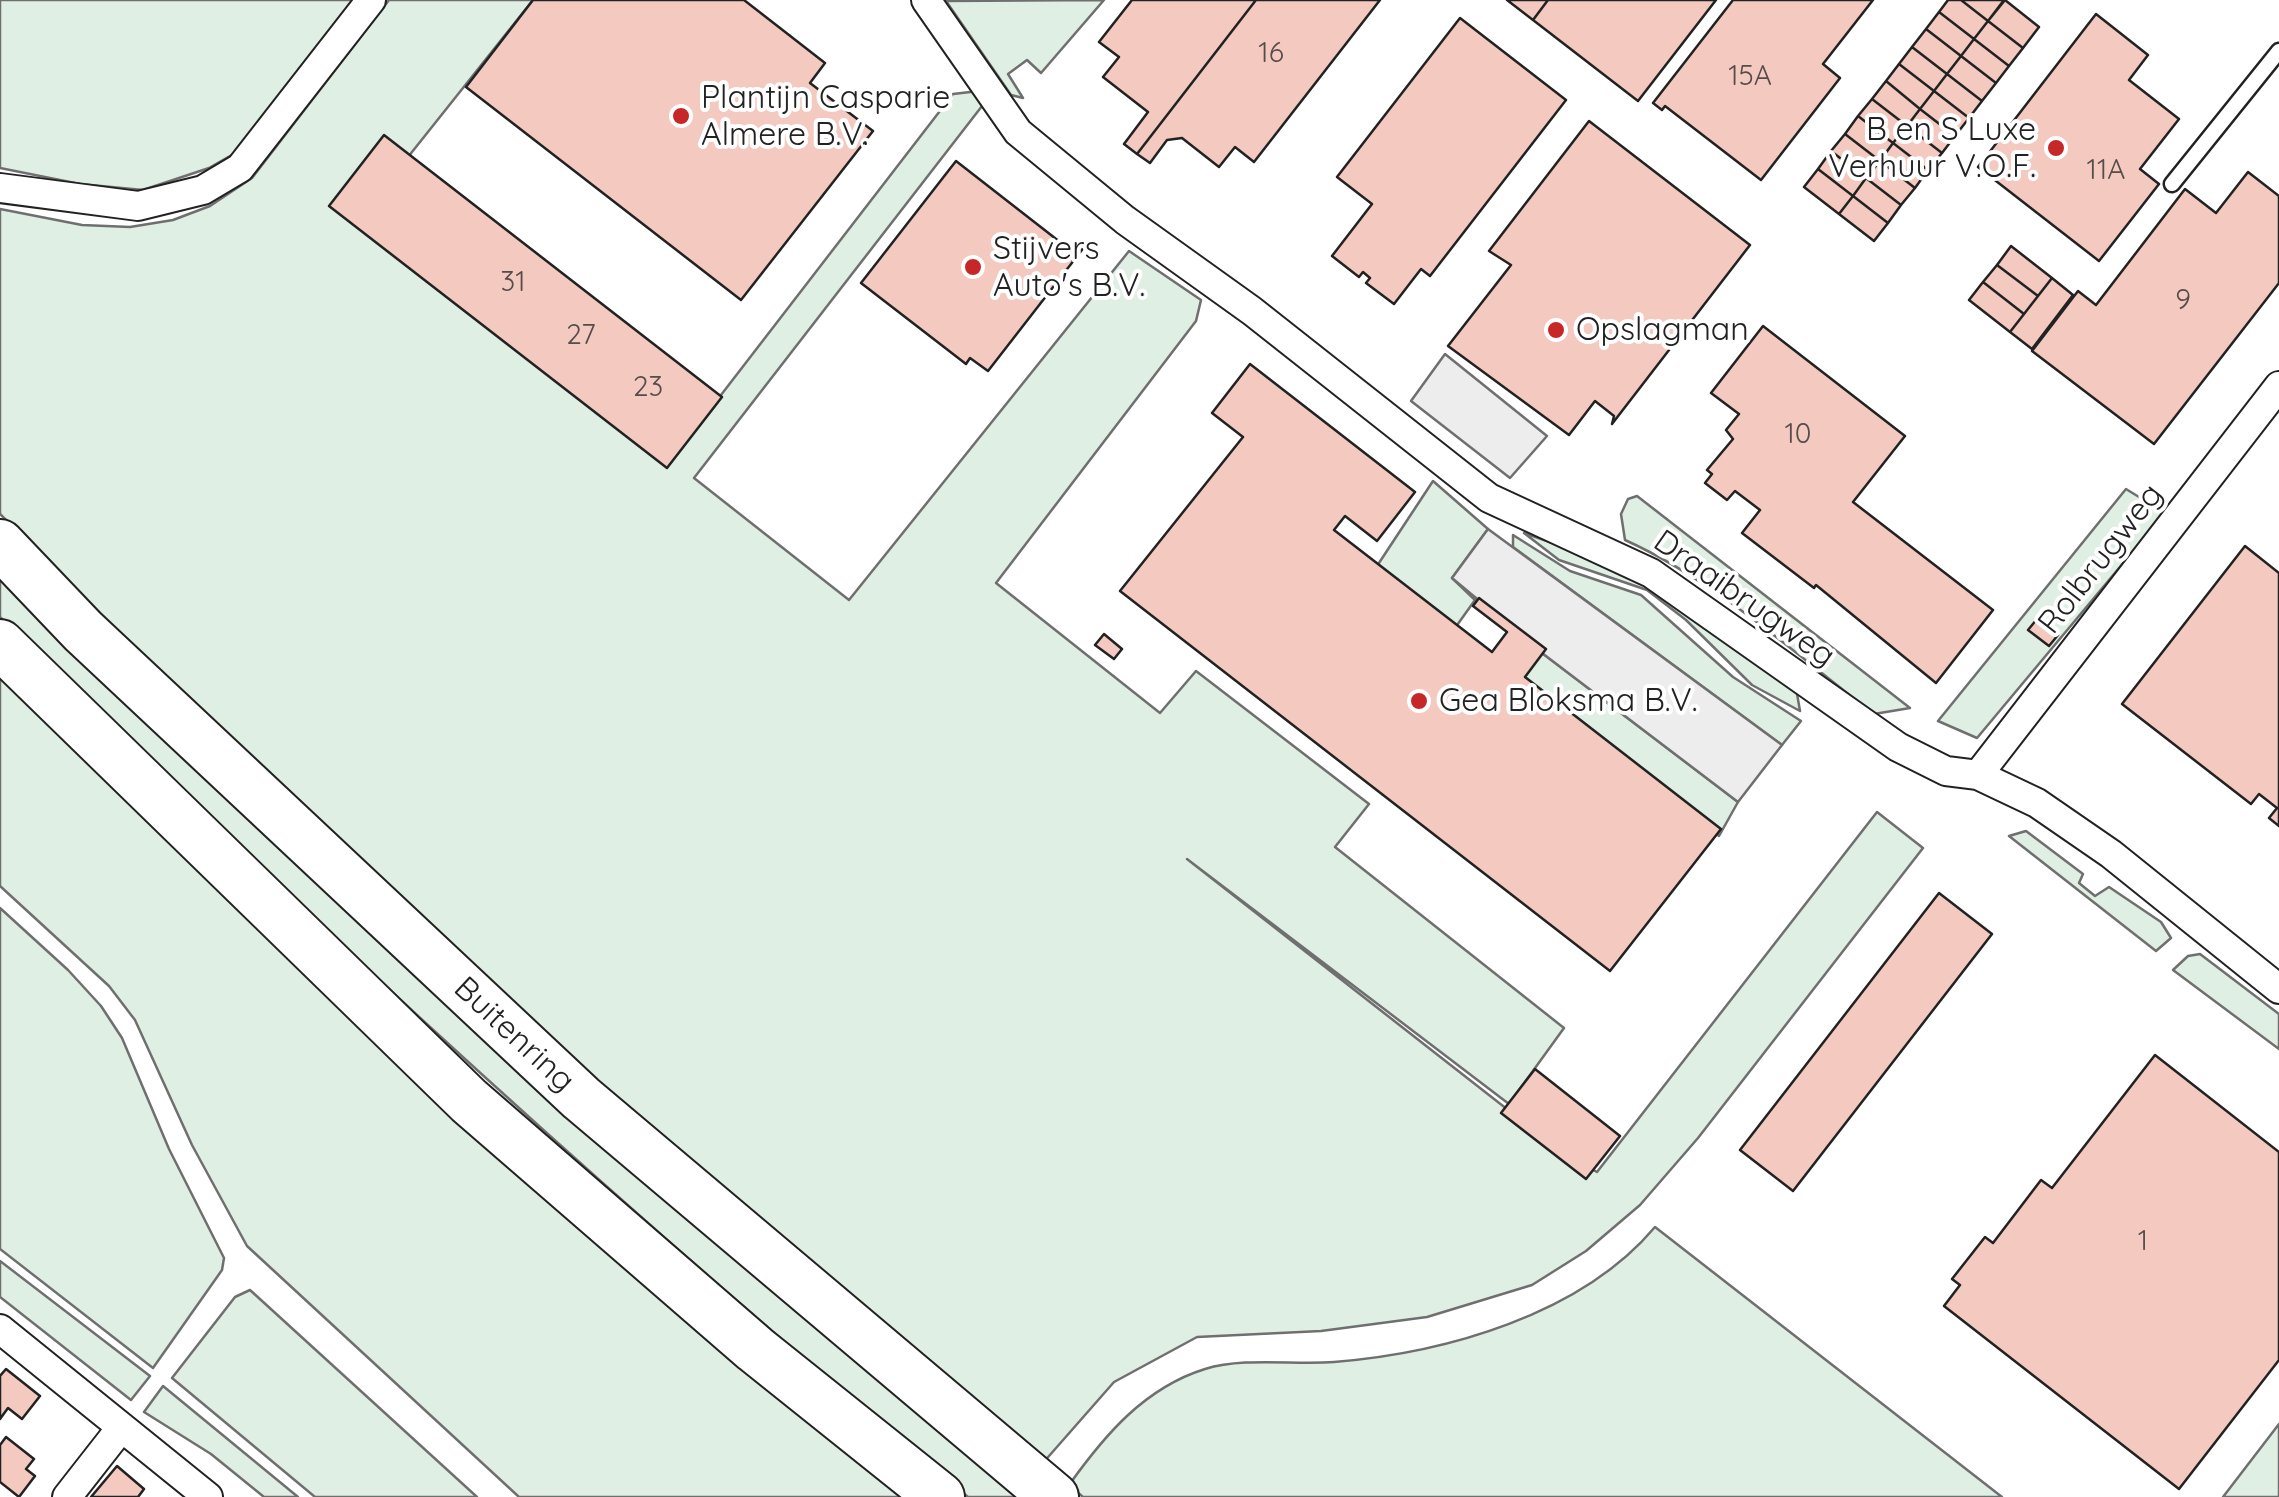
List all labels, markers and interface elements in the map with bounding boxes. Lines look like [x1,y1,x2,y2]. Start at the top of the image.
house number: 16 [1258,37,1284,71]
house number: 15A [1728,60,1772,94]
place label: Plantijn Casparie Almere B.V. [701,79,950,154]
marker: Plantijn Casparie Almere B.V. [670,105,692,127]
place label: B en S Luxe Verhuur V.O.F. [1828,111,2036,186]
marker: B en S Luxe Verhuur V.O.F. [2045,137,2067,159]
house number: 11A [2087,154,2125,188]
place label: Stijvers Auto's B.V. [993,230,1145,305]
marker: Stijvers Auto's B.V. [962,256,984,278]
house number: 31 [500,266,526,300]
house number: 9 [2175,284,2191,318]
place label: Opslagman [1576,311,1749,349]
house number: 27 [566,319,596,353]
marker: Opslagman [1545,319,1567,341]
house number: 23 [633,371,663,405]
house number: 10 [1784,418,1812,452]
street label: Rolbrugweg [2031,476,2171,642]
street label: Draaibrugweg [1646,522,1842,676]
place label: Gea Bloksma B.V. [1439,682,1698,720]
marker: Gea Bloksma B.V. [1408,690,1430,712]
street label: Buitenring [446,970,582,1100]
house number: 1 [2138,1225,2148,1259]

